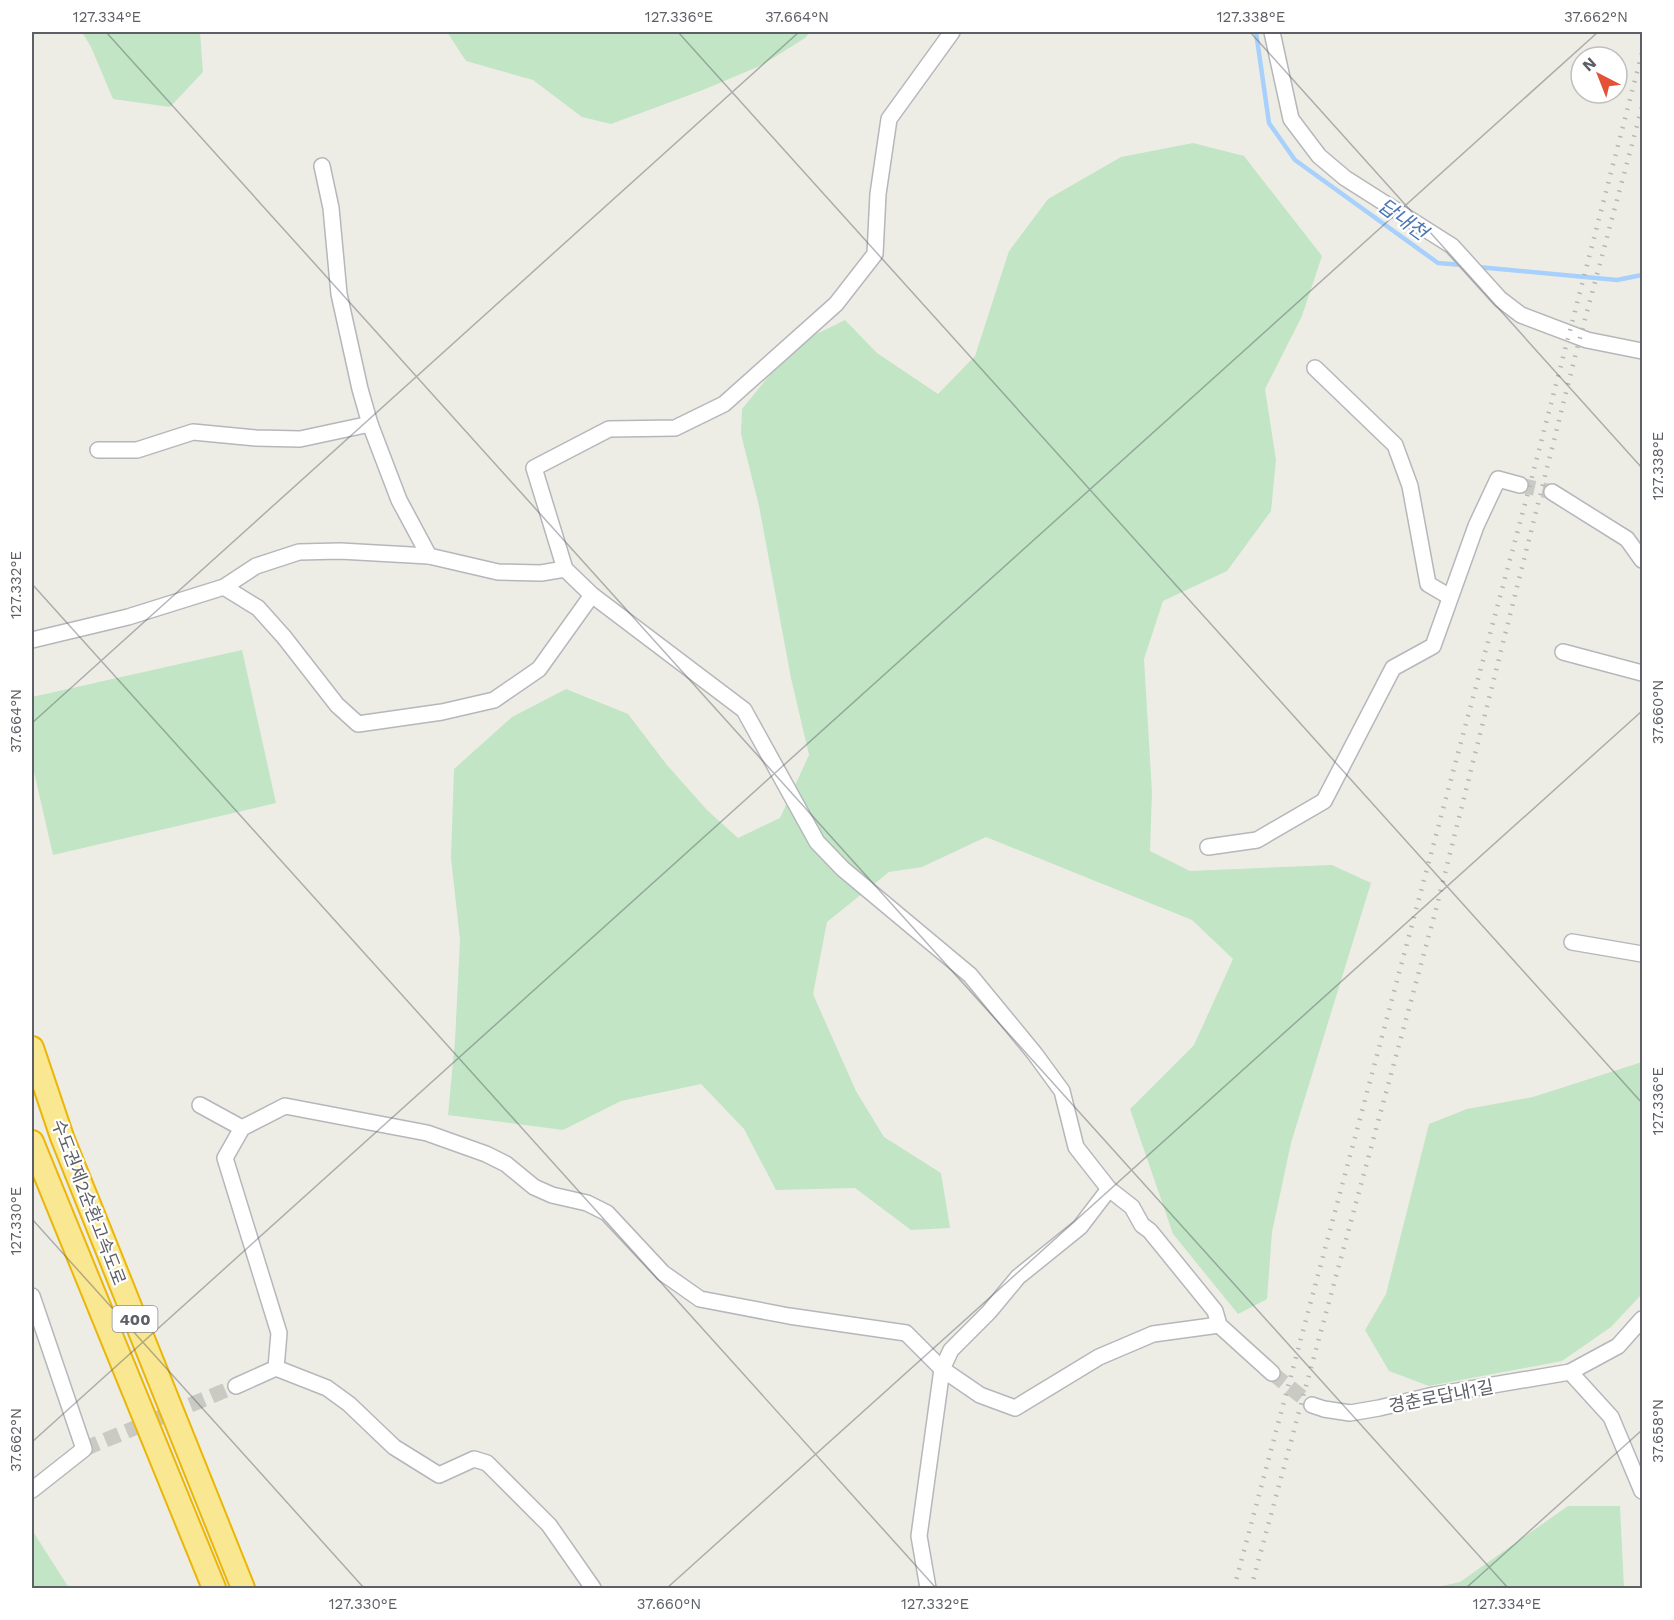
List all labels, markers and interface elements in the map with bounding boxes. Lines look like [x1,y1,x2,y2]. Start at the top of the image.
text: 127.334°E [73,8,141,26]
text: 127.336°E [645,8,713,26]
text: 37.664°N [765,8,829,26]
text: 127.338°E [1217,8,1285,26]
text: 37.662°N [1564,8,1628,26]
north arrow [1569,45,1629,105]
text: N [1579,53,1600,75]
water label: 답내천 [1374,193,1434,246]
text: 127.338°E [1649,432,1667,500]
text: 127.332°E [7,551,25,619]
text: 37.660°N [1649,680,1667,744]
text: 37.664°N [7,689,25,753]
text: 127.336°E [1649,1067,1667,1135]
street label: 수도권제2순환고속도로 [48,1116,130,1288]
text: 127.330°E [7,1187,25,1255]
road number: 400 [112,1306,158,1332]
street label: 경춘로답내1길 [1387,1376,1495,1416]
text: 37.658°N [1649,1399,1667,1463]
text: 37.662°N [7,1408,25,1472]
text: 127.330°E [329,1595,397,1613]
text: 37.660°N [637,1595,701,1613]
text: 127.332°E [901,1595,969,1613]
text: 127.334°E [1473,1595,1541,1613]

